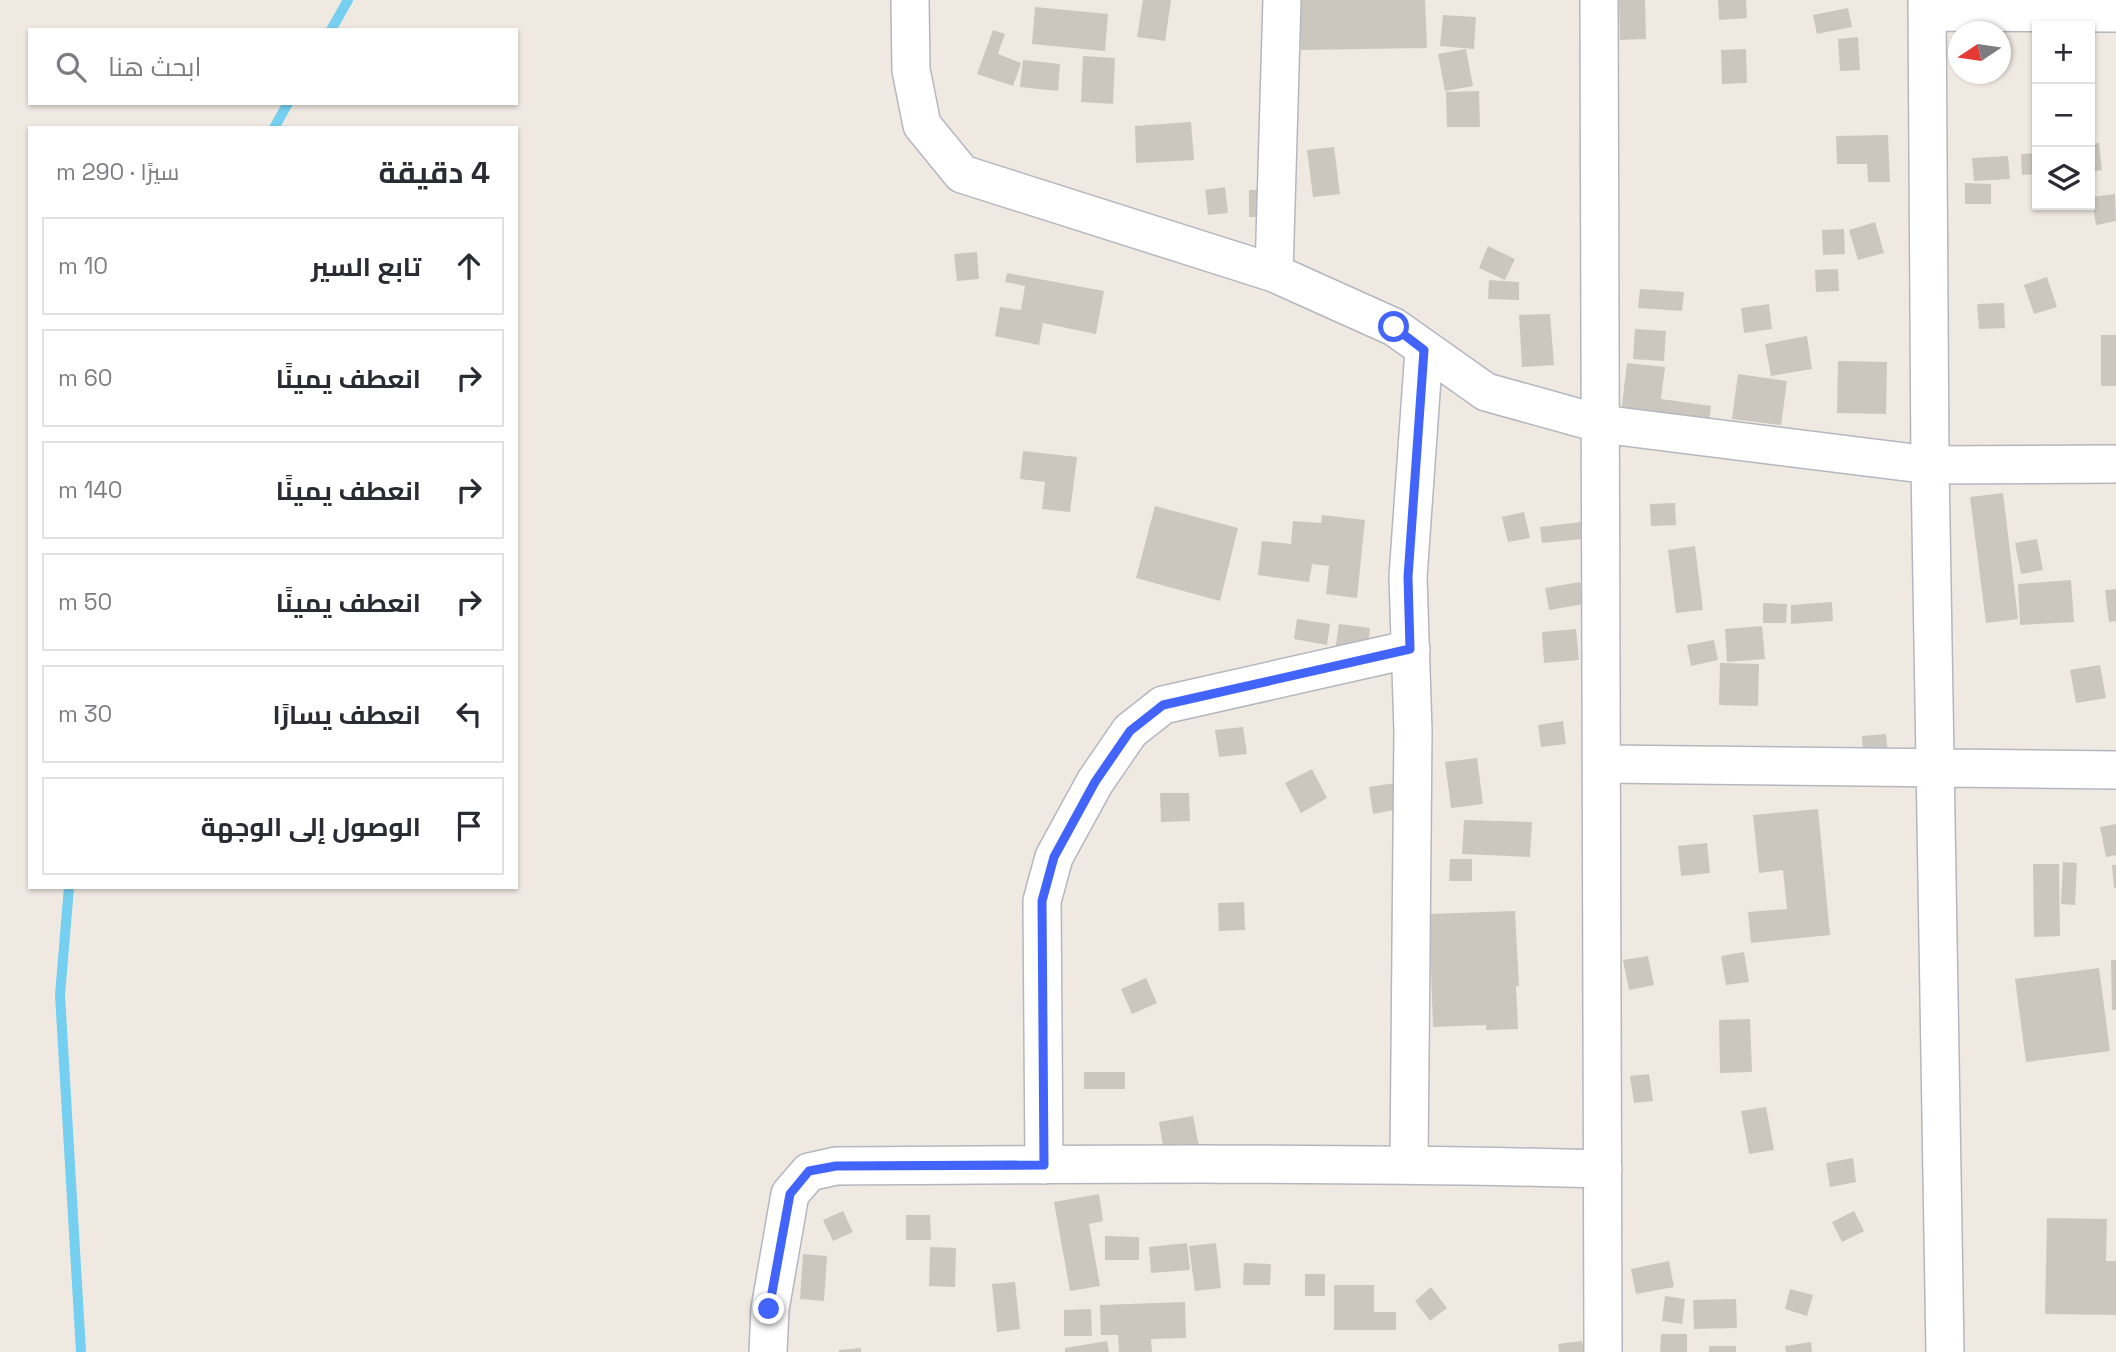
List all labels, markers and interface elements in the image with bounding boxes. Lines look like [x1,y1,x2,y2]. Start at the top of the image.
north arrow [1948,21,2011,84]
map controls [2032,21,2095,210]
button: + [2032,21,2095,84]
search box [28,28,518,105]
icon: search [52,48,90,86]
text: ابحث هنا [108,50,202,84]
button: − [2032,84,2095,147]
button: layers [2032,147,2095,210]
text: 4 دقيقة [378,153,490,192]
text: سيرًا · 290 m [56,157,179,187]
icon: ahead [450,247,488,285]
text: تابع السير [311,250,421,284]
text: 10 m [58,251,108,281]
route start [1378,311,1409,342]
icon: right [450,359,488,397]
text: انعطف يمينًا [276,362,421,396]
text: 60 m [58,363,113,393]
icon: right [450,471,488,509]
text: انعطف يمينًا [276,474,421,508]
text: 140 m [58,475,122,505]
icon: right [450,583,488,621]
text: انعطف يمينًا [276,586,421,620]
text: 50 m [58,587,112,617]
icon: left [450,695,488,733]
text: انعطف يسارًا [273,698,421,732]
text: 30 m [58,699,112,729]
icon: arrive [450,807,488,845]
text: الوصول إلى الوجهة [201,810,421,844]
route end [753,1293,784,1324]

